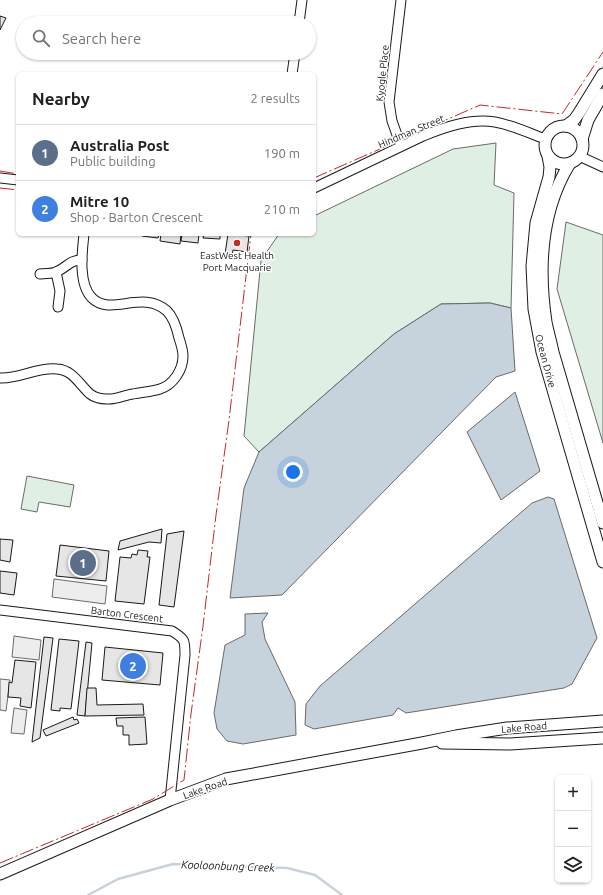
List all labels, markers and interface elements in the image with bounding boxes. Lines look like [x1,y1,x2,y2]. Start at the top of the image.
search box [16,16,316,60]
icon: search [30,27,52,49]
text: Search here [62,30,141,47]
street label: Kyogle Place [374,44,391,102]
text: Nearby [32,89,90,108]
text: 2 results [250,91,300,105]
street label: Hindman Street [377,113,446,150]
text: Australia Post [70,137,169,154]
text: 1 [41,146,49,160]
text: 190 m [264,146,300,160]
text: Public building [70,154,156,168]
text: Mitre 10 [70,193,129,210]
text: 2 [41,202,49,216]
text: 210 m [264,202,300,216]
text: Shop · Barton Crescent [70,210,203,224]
marker: EastWest Health Port Macquarie [232,238,242,248]
place label: EastWest Health Port Macquarie [200,250,274,273]
street label: Ocean Drive [533,333,558,389]
your location [283,462,303,482]
pin: 1 [70,548,96,578]
street label: Barton Crescent [90,605,164,624]
pin: 2 [120,651,146,681]
street label: Lake Road [501,720,548,735]
map controls [555,775,591,883]
button: + [555,775,591,811]
street label: Lake Road [182,776,229,801]
button: − [555,811,591,847]
button: layers [555,847,591,883]
water label: Kooloonbung Creek [181,858,275,874]

